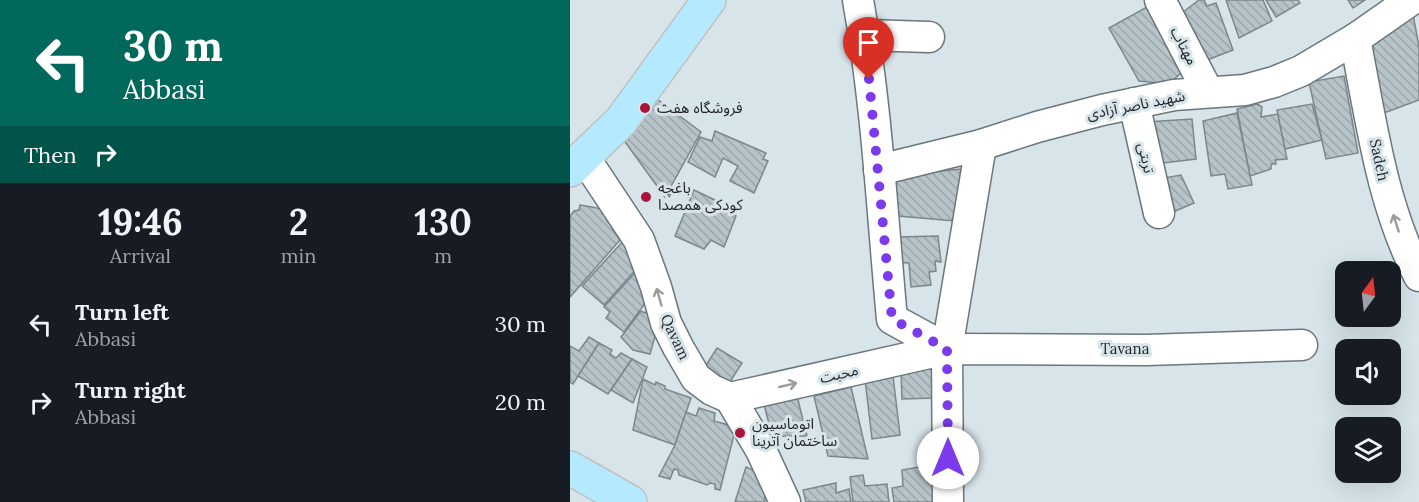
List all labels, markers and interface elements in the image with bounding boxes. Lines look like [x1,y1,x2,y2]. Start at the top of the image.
pin [843,17,894,79]
text: 30 m [123,19,223,73]
street label: مهتاب [1167,23,1202,68]
icon: left [24,24,102,102]
icon: arrive [852,26,885,59]
text: Abbasi [123,72,205,106]
street label: شهید ناصر آزادی [1085,86,1187,123]
place label: فروشگاه هفت [657,98,743,117]
marker: فروشگاه هفت [638,101,652,115]
street label: Sadeh [1366,137,1393,183]
icon: right [89,138,122,171]
text: Then [24,141,77,169]
street label: تربتی [1134,141,1159,175]
place label: باغچه کودکی همصدا [658,178,743,214]
marker: باغچه کودکی همصدا [639,190,653,204]
text: 19:46 [98,199,183,245]
text: 2 [289,199,308,245]
text: 130 [414,199,472,245]
one-way arrow [1390,214,1401,233]
text: Arrival [110,243,171,268]
text: min [281,243,316,268]
text: m [434,243,452,268]
north arrow [1335,261,1401,327]
map controls [1335,261,1401,483]
one-way arrow [653,288,664,307]
text: Turn left [75,298,169,326]
icon: left [24,308,57,341]
text: 30 m [495,310,546,338]
street label: Qavam [657,311,694,363]
text: Abbasi [75,326,136,351]
street label: Tavana [1101,339,1150,358]
button: sound [1335,339,1401,405]
street label: محبت [818,360,860,387]
text: Turn right [75,376,186,404]
one-way arrow [778,379,797,391]
icon: right [24,386,57,419]
text: 20 m [495,388,546,416]
text: Abbasi [75,404,136,429]
place label: اتوماسیون ساختمان آترینا [752,414,838,450]
button: layers [1335,417,1401,483]
marker: اتوماسیون ساختمان آترینا [733,426,747,440]
position arrow [916,426,980,490]

